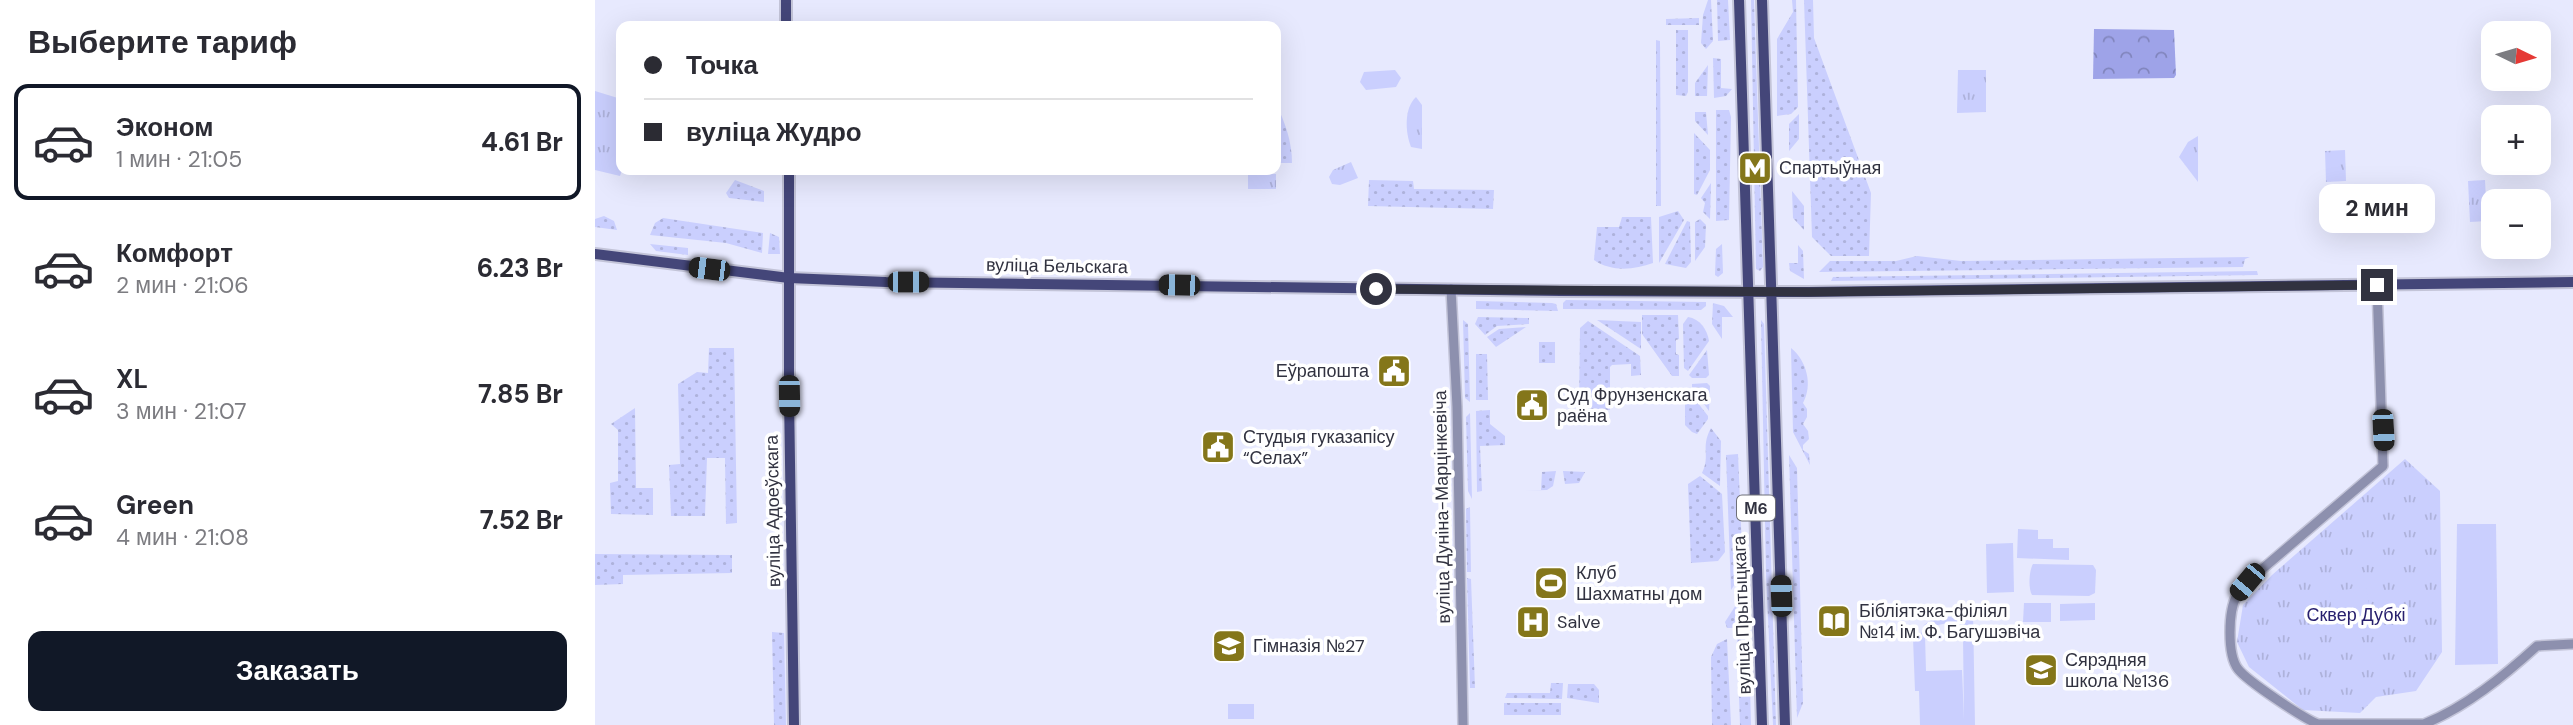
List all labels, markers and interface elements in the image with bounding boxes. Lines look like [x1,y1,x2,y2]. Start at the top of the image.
text: Выберите тариф [28,21,297,63]
north arrow [2481,21,2551,91]
map controls [2481,21,2551,259]
text: Точка [686,48,758,82]
button: + [2481,105,2551,175]
text: Эконом [116,110,214,144]
icon: car [32,111,95,174]
text: вуліца Жудро [686,115,862,149]
text: 4.61 Br [481,125,563,159]
text: 1 мин · 21:05 [116,144,242,174]
metro station icon: Спартыўная [1736,149,1774,187]
place label: Спартыўная [1779,156,1881,180]
callout: 2 мин [2319,184,2435,232]
button: − [2481,189,2551,259]
text: 2 мин [2345,193,2409,223]
text: Комфорт [116,236,233,270]
icon: car [32,237,95,300]
text: 6.23 Br [477,251,563,285]
street label: вуліца Бельскага [986,253,1129,279]
car [687,256,732,282]
route end [2361,269,2393,301]
text: 2 мин · 21:06 [116,270,249,300]
car [888,272,930,293]
route start [1360,273,1392,305]
car [1158,274,1201,296]
public building icon: Еўрапошта [1375,352,1413,390]
place label: Еўрапошта [1276,359,1370,383]
text: XL [116,362,148,396]
icon: car [32,363,95,426]
car [779,375,800,417]
text: 7.85 Br [478,377,563,411]
place label: Суд Фрунзенскага раёна [1557,383,1709,428]
public building icon: Суд Фрунзенскага раёна [1513,386,1551,424]
street label: вуліца Дуніна-Марцінкевіча [1428,389,1456,624]
text: 3 мин · 21:07 [116,396,247,426]
car [2372,408,2395,452]
place label: Студыя гуказапісу “Селах” [1243,425,1394,470]
public building icon: Студыя гуказапісу “Селах” [1199,428,1237,466]
street label: вуліца Адоеўскага [760,434,786,587]
text: Green [116,488,194,522]
icon: car [32,489,95,552]
road number: М6 [1737,495,1775,520]
text: 7.52 Br [480,503,563,537]
text: 4 мин · 21:08 [116,522,249,552]
street label: вуліца Прытыцкага [1727,534,1757,695]
car [2226,559,2269,605]
place label: Клуб Шахматны дом [1576,561,1702,606]
sports icon: Клуб Шахматны дом [1532,564,1570,602]
car [1770,575,1793,617]
place label: Бібліятэка-філіял №14 ім. Ф. Багушэвіча [1859,599,2041,644]
library icon: Бібліятэка-філіял №14 ім. Ф. Багушэвіча [1815,602,1853,640]
hospital icon: Salve [1514,603,1552,641]
park label: Сквер Дубкі [2306,603,2406,627]
place label: Salve [1557,610,1601,634]
school or university icon: Гімназія №27 [1210,627,1248,665]
button: Заказать [28,631,567,711]
place label: Гімназія №27 [1253,634,1365,658]
place label: Сярэдняя школа №136 [2065,648,2169,693]
school or university icon: Сярэдняя школа №136 [2022,651,2060,689]

